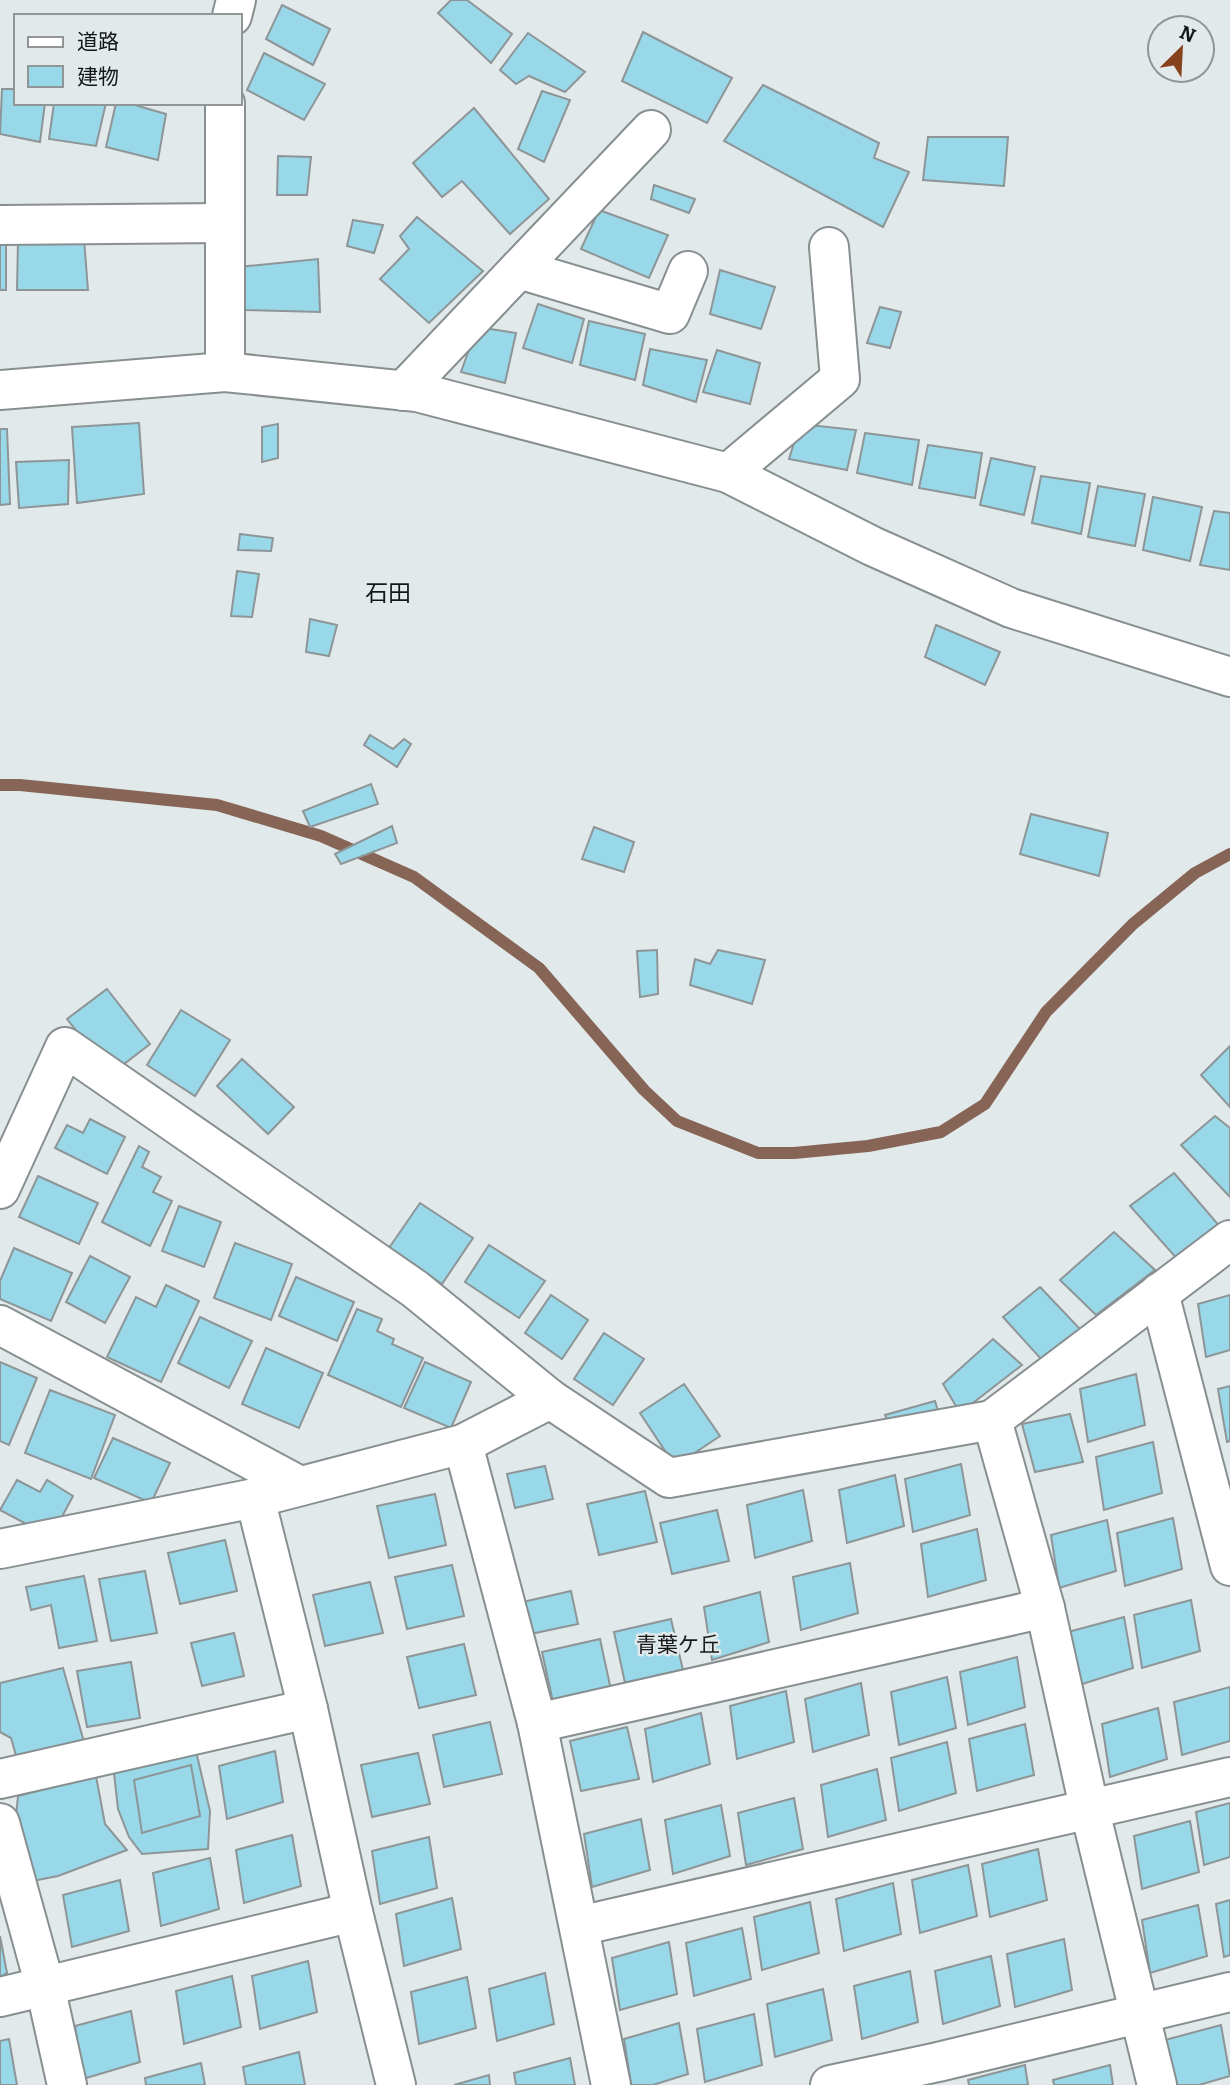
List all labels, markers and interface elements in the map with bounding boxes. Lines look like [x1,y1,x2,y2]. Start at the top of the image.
legend [14,14,242,105]
north arrow [1146,14,1216,84]
text: N [1176,20,1199,48]
text: 道路 [77,29,119,55]
text: 建物 [77,64,119,90]
district label: 石田 [365,579,411,607]
district label: 青葉ケ丘 [636,1632,720,1658]

